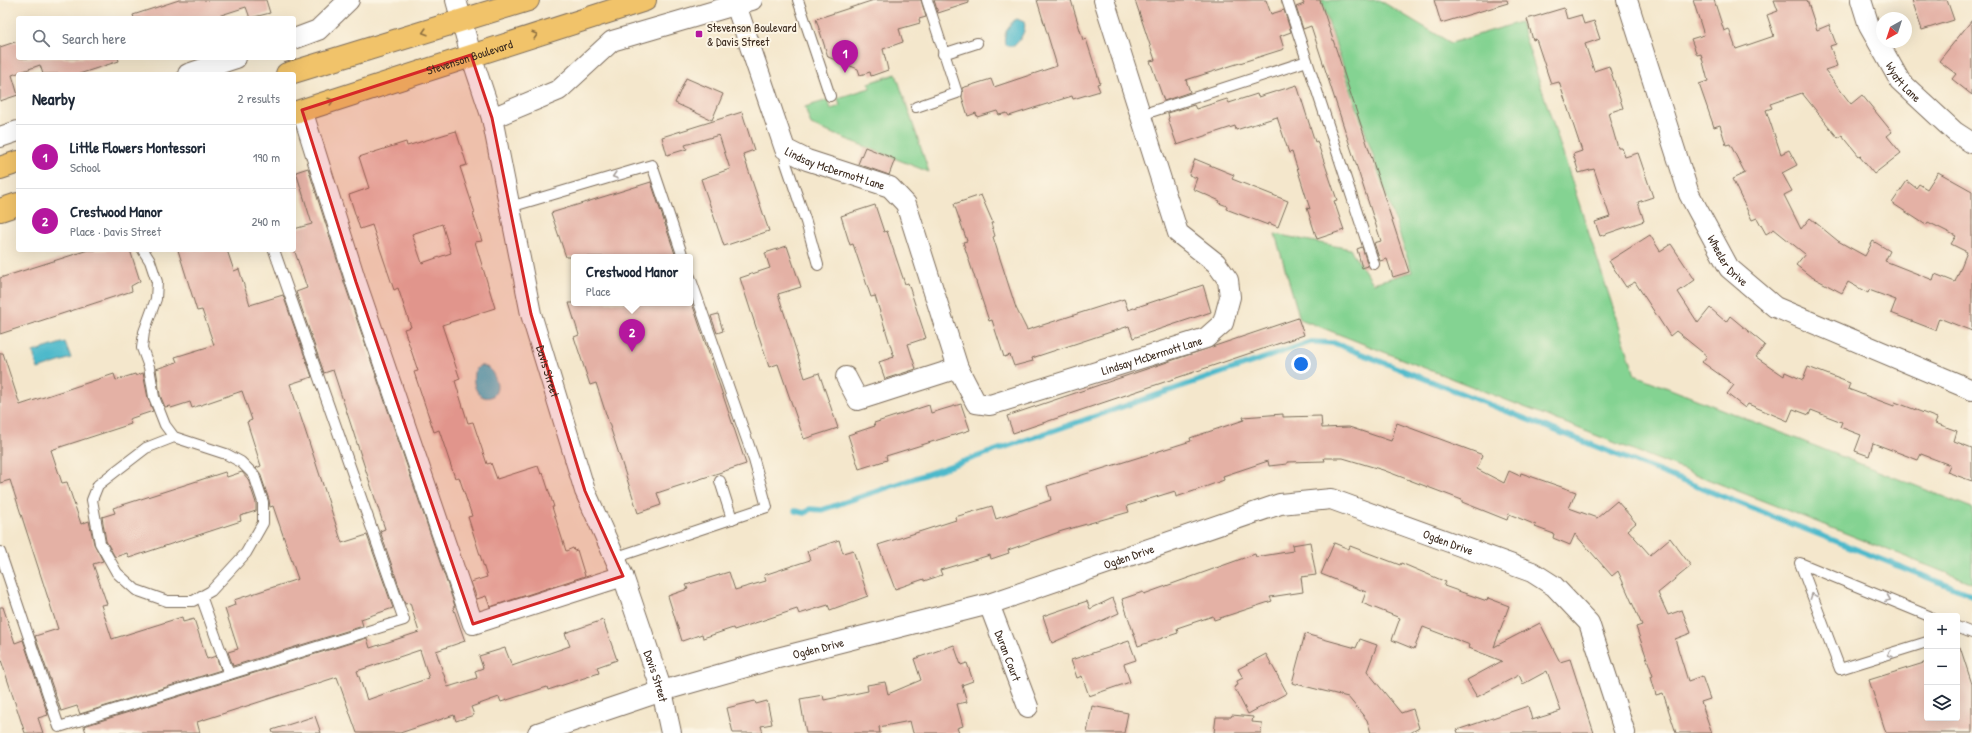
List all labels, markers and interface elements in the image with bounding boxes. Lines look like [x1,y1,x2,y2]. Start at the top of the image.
north arrow [1876,12,1912,48]
search box [16,16,296,60]
place label: Stevenson Boulevard & Davis Street [707,19,797,50]
icon: search [30,27,52,49]
one-way arrow [422,27,429,36]
text: Search here [62,28,126,49]
marker: Stevenson Boulevard & Davis Street [694,29,704,39]
one-way arrow [531,31,538,40]
street label: Stevenson Boulevard [424,35,515,78]
pin: 1 [832,40,858,73]
street label: Wyatt Lane [1882,58,1925,105]
text: Nearby [32,87,75,110]
text: 2 results [238,89,280,107]
one-way arrow [327,97,334,105]
text: Little Flowers Montessori [70,137,206,158]
street label: Lindsay McDermott Lane [783,142,888,193]
text: 1 [43,148,47,166]
text: 190 m [253,148,280,166]
text: School [70,158,100,176]
one-way arrow [611,171,618,180]
text: Crestwood Manor [70,201,163,222]
text: 2 [42,212,48,230]
text: 240 m [251,212,280,230]
text: Place · Davis Street [70,222,161,240]
street label: Wheeler Drive [1704,232,1752,290]
popup [571,254,693,306]
text: Crestwood Manor [586,261,678,282]
text: Place [586,282,611,300]
pin: 2 [619,319,645,352]
street label: Lindsay McDermott Lane [1099,331,1204,379]
street label: Davis Street [533,343,565,400]
your location [1291,354,1311,374]
street label: Ogden Drive [1421,525,1476,559]
street label: Ogden Drive [1101,539,1156,573]
one-way arrow [1809,593,1817,600]
one-way arrow [1885,595,1892,603]
map controls [1924,613,1960,721]
button: + [1924,613,1960,649]
street label: Duran Court [991,628,1026,684]
street label: Ogden Drive [791,633,846,662]
street label: Davis Street [640,648,673,704]
one-way arrow [1886,649,1893,657]
button: − [1924,649,1960,685]
button: layers [1924,685,1960,721]

